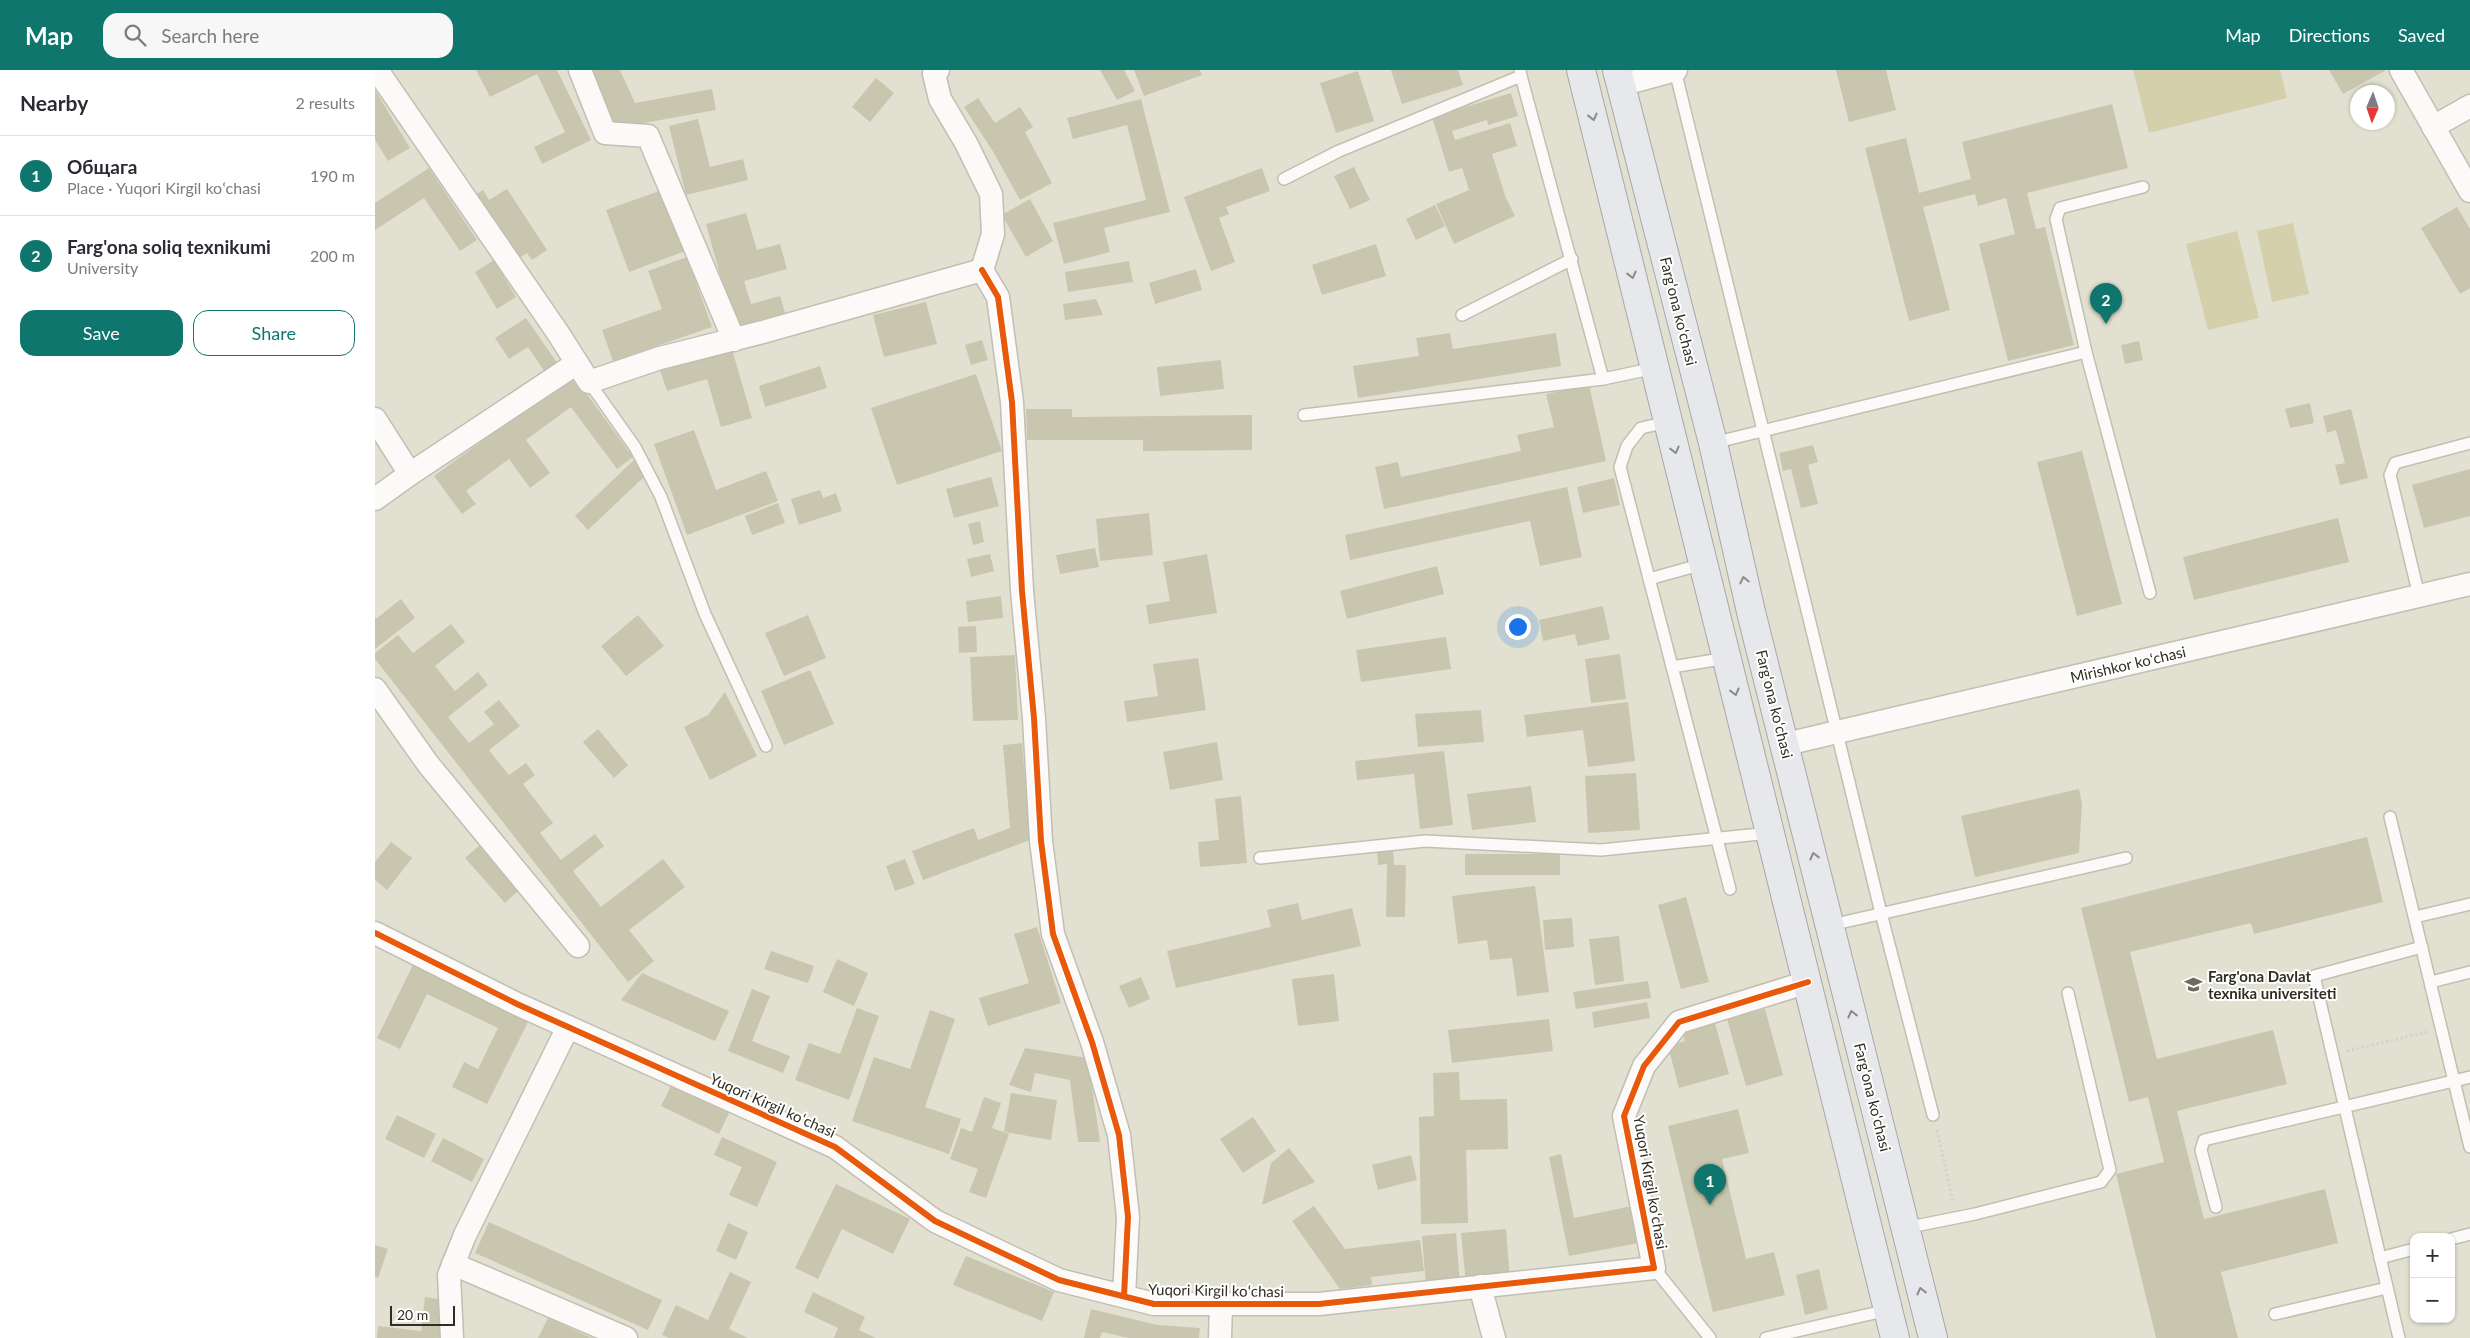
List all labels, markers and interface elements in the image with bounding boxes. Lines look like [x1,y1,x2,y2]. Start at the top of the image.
search box [103,13,453,58]
text: Map [25,21,73,50]
icon: search [121,21,149,49]
text: Search here [161,24,259,47]
text: Map [2225,24,2261,46]
text: Directions [2289,24,2370,46]
text: Saved [2398,24,2445,46]
north arrow [2350,85,2395,130]
text: Nearby [20,90,88,115]
text: 2 results [295,93,355,112]
one-way arrow [1587,113,1597,121]
text: Общага [67,155,138,178]
text: 1 [31,166,41,185]
text: 190 m [310,166,355,185]
text: Place · Yuqori Kirgil koʻchasi [67,178,261,197]
text: Farg'ona soliq texnikumi [67,235,271,258]
text: 2 [31,246,41,265]
text: 200 m [310,246,355,265]
street label: Fargʻona koʻchasi [1657,255,1701,367]
text: University [67,258,138,277]
one-way arrow [1626,271,1636,279]
pin: 2 [2090,283,2122,324]
button: Save [20,310,183,356]
button: Share [193,310,355,356]
one-way arrow [1669,445,1680,454]
one-way arrow [1739,575,1750,584]
your location [1505,614,1531,640]
street label: Mirishkor koʻchasi [2068,642,2188,686]
street label: Fargʻona koʻchasi [1753,648,1797,760]
one-way arrow [1729,688,1740,697]
one-way arrow [1809,853,1819,861]
place label: Farg'ona Davlat texnika universiteti [2208,967,2336,1002]
school or university icon: Farg'ona Davlat texnika universiteti [2184,975,2204,995]
one-way arrow [1847,1010,1858,1019]
street label: Fargʻona koʻchasi [1851,1041,1895,1153]
street label: Yuqori Kirgil koʻchasi [707,1069,839,1141]
street label: Yuqori Kirgil koʻchasi [1630,1114,1672,1250]
pin: 1 [1694,1164,1726,1205]
map controls [2410,1233,2455,1323]
button: + [2410,1233,2455,1278]
button: − [2410,1278,2455,1323]
street label: Yuqori Kirgil koʻchasi [1148,1280,1284,1300]
one-way arrow [1916,1286,1927,1295]
scale bar [390,1303,455,1326]
text: 20 m [397,1306,428,1323]

